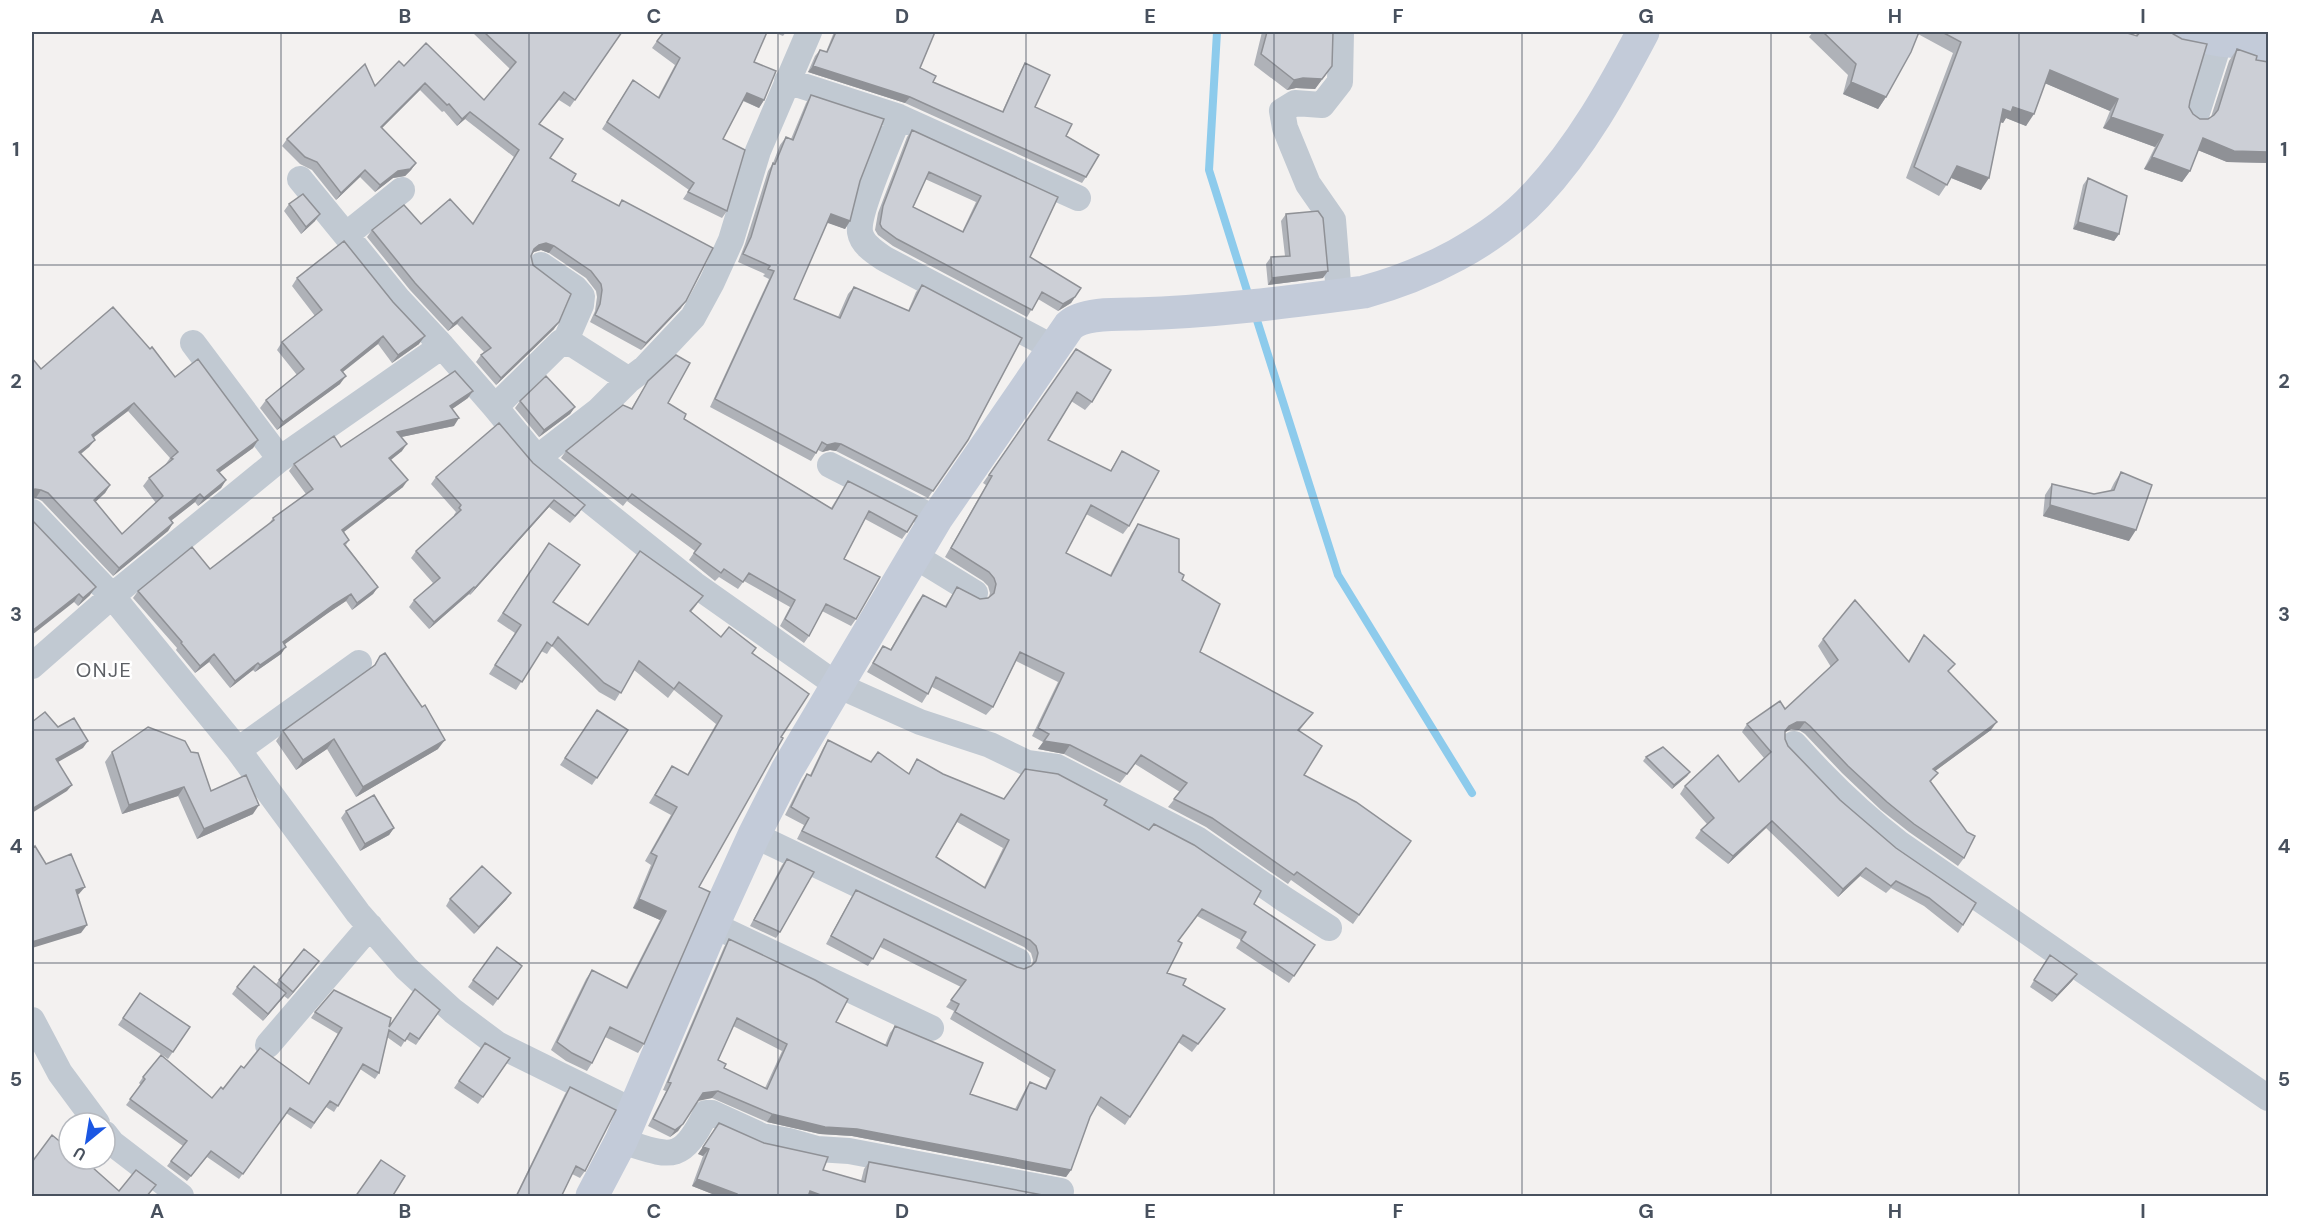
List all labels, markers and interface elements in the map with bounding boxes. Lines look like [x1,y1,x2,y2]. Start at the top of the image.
text: A [150,3,164,29]
text: B [399,3,411,29]
text: C [647,3,661,29]
text: D [895,3,909,29]
text: E [1144,3,1156,29]
text: F [1392,3,1404,29]
text: G [1638,3,1654,29]
text: H [1888,3,1902,29]
text: I [2140,3,2146,29]
text: 1 [12,136,20,162]
text: 1 [2280,136,2288,162]
text: 2 [10,368,22,394]
text: 2 [2278,368,2290,394]
text: 3 [10,601,22,627]
text: 3 [2278,601,2290,627]
district label: ONJE [76,657,132,683]
text: 4 [10,833,23,859]
text: 4 [2278,833,2291,859]
text: 5 [10,1066,22,1092]
text: 5 [2278,1066,2290,1092]
north arrow [57,1111,117,1171]
text: U [70,1142,90,1165]
text: A [150,1198,164,1224]
text: B [399,1198,411,1224]
text: C [647,1198,661,1224]
text: D [895,1198,909,1224]
text: E [1144,1198,1156,1224]
text: F [1392,1198,1404,1224]
text: G [1638,1198,1654,1224]
text: H [1888,1198,1902,1224]
text: I [2140,1198,2146,1224]

